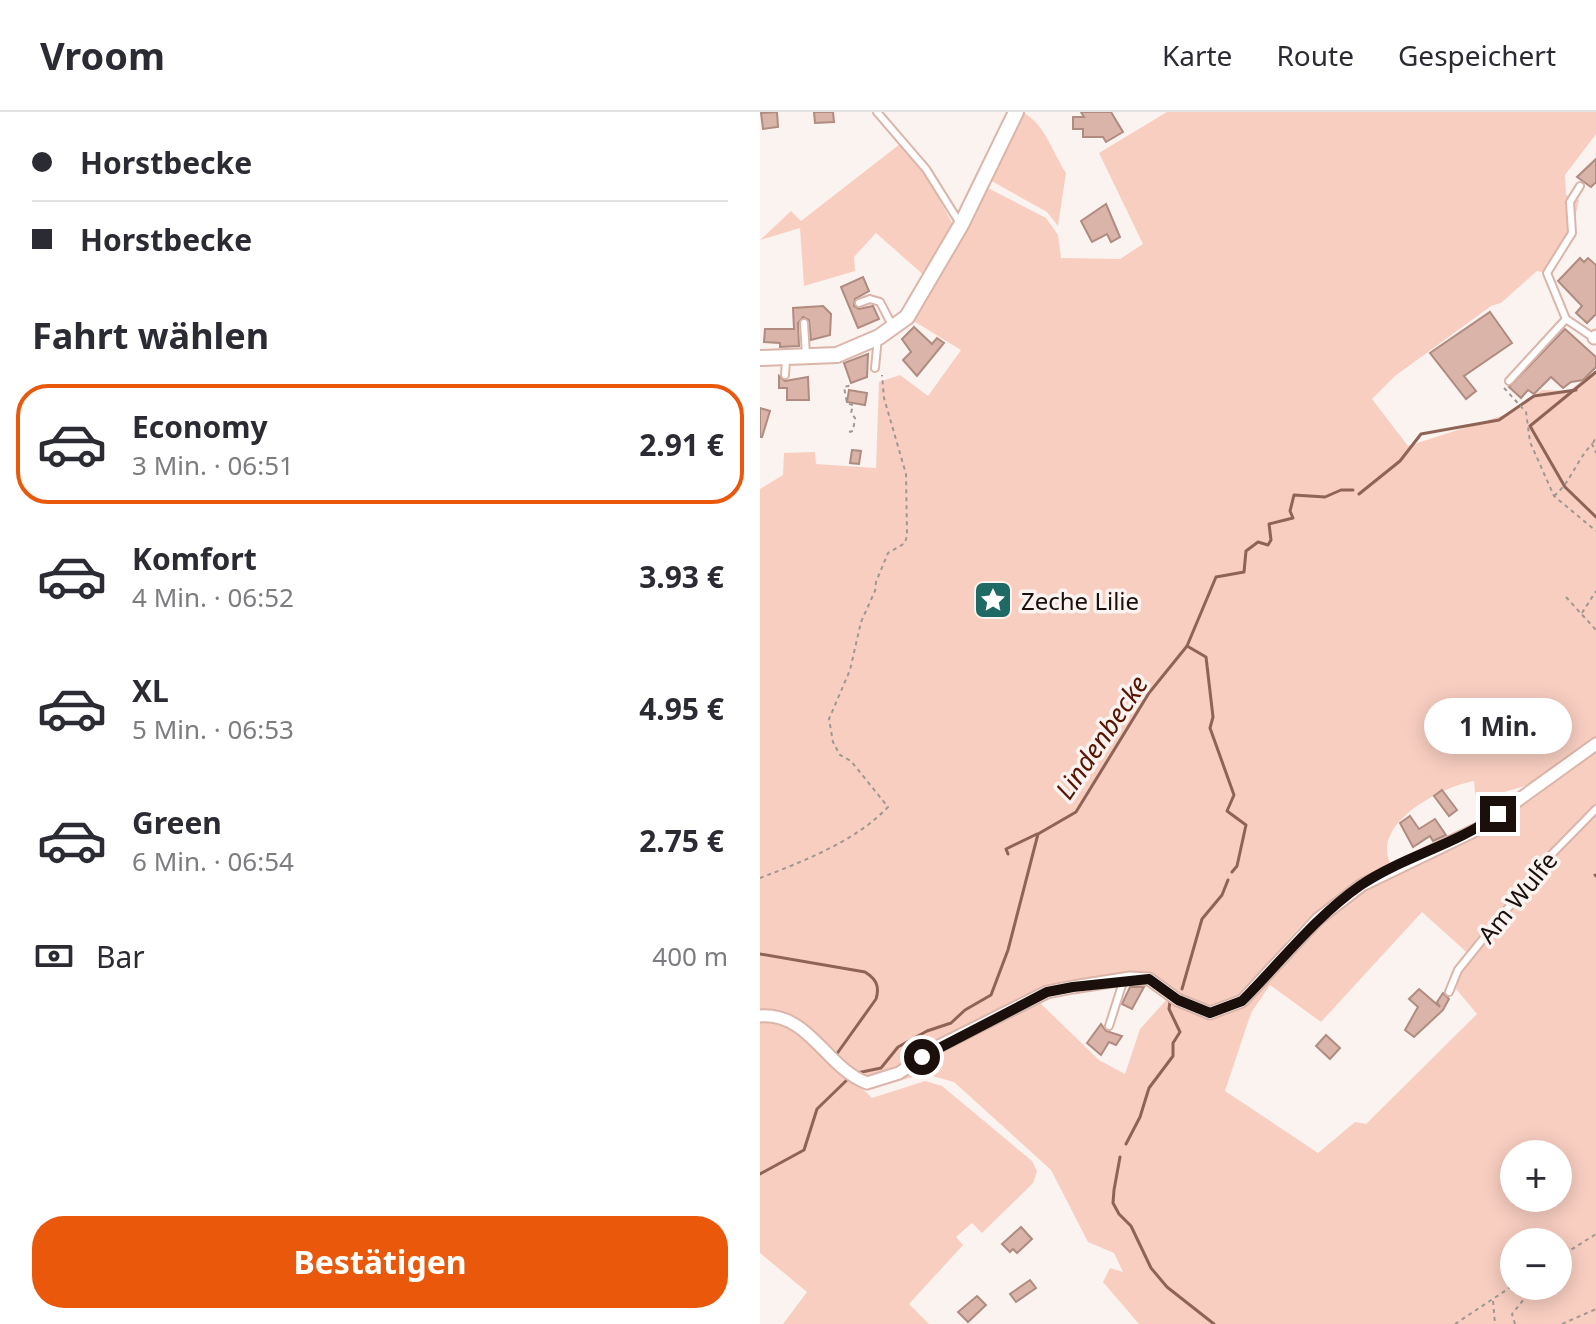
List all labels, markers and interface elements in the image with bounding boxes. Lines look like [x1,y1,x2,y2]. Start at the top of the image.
text: Vroom [40,29,165,81]
text: Karte [1162,36,1232,74]
text: Route [1276,36,1354,74]
text: Gespeichert [1398,36,1556,74]
text: Horstbecke [80,142,252,183]
text: Horstbecke [80,219,252,260]
text: Fahrt wählen [32,311,269,360]
text: Economy [132,406,268,447]
icon: car [36,408,108,480]
text: 2.91 € [639,424,724,465]
text: 3 Min. · 06:51 [132,447,294,483]
text: Komfort [132,538,257,579]
icon: car [36,540,108,612]
text: 3.93 € [639,556,724,597]
text: 4 Min. · 06:52 [132,579,294,615]
place icon: Zeche Lilie [972,579,1014,621]
place label: Zeche Lilie [1021,584,1139,617]
water label: Lindenbecke [1046,668,1156,806]
text: XL [132,670,169,711]
icon: car [36,672,108,744]
text: 4.95 € [639,688,724,729]
callout: 1 Min. [1424,698,1572,754]
text: 1 Min. [1459,708,1537,744]
text: 5 Min. · 06:53 [132,711,294,747]
route end [1480,796,1516,832]
text: Green [132,802,222,843]
icon: car [36,804,108,876]
text: 2.75 € [639,820,724,861]
text: 6 Min. · 06:54 [132,843,294,879]
street label: Am Wulfe [1470,844,1564,950]
icon: cash [32,934,76,978]
text: Bar [96,936,145,977]
text: 400 m [652,938,728,974]
route start [904,1039,940,1075]
map controls [1500,1140,1572,1300]
button: + [1500,1140,1572,1212]
button: Bestätigen [32,1216,728,1308]
button: − [1500,1228,1572,1300]

